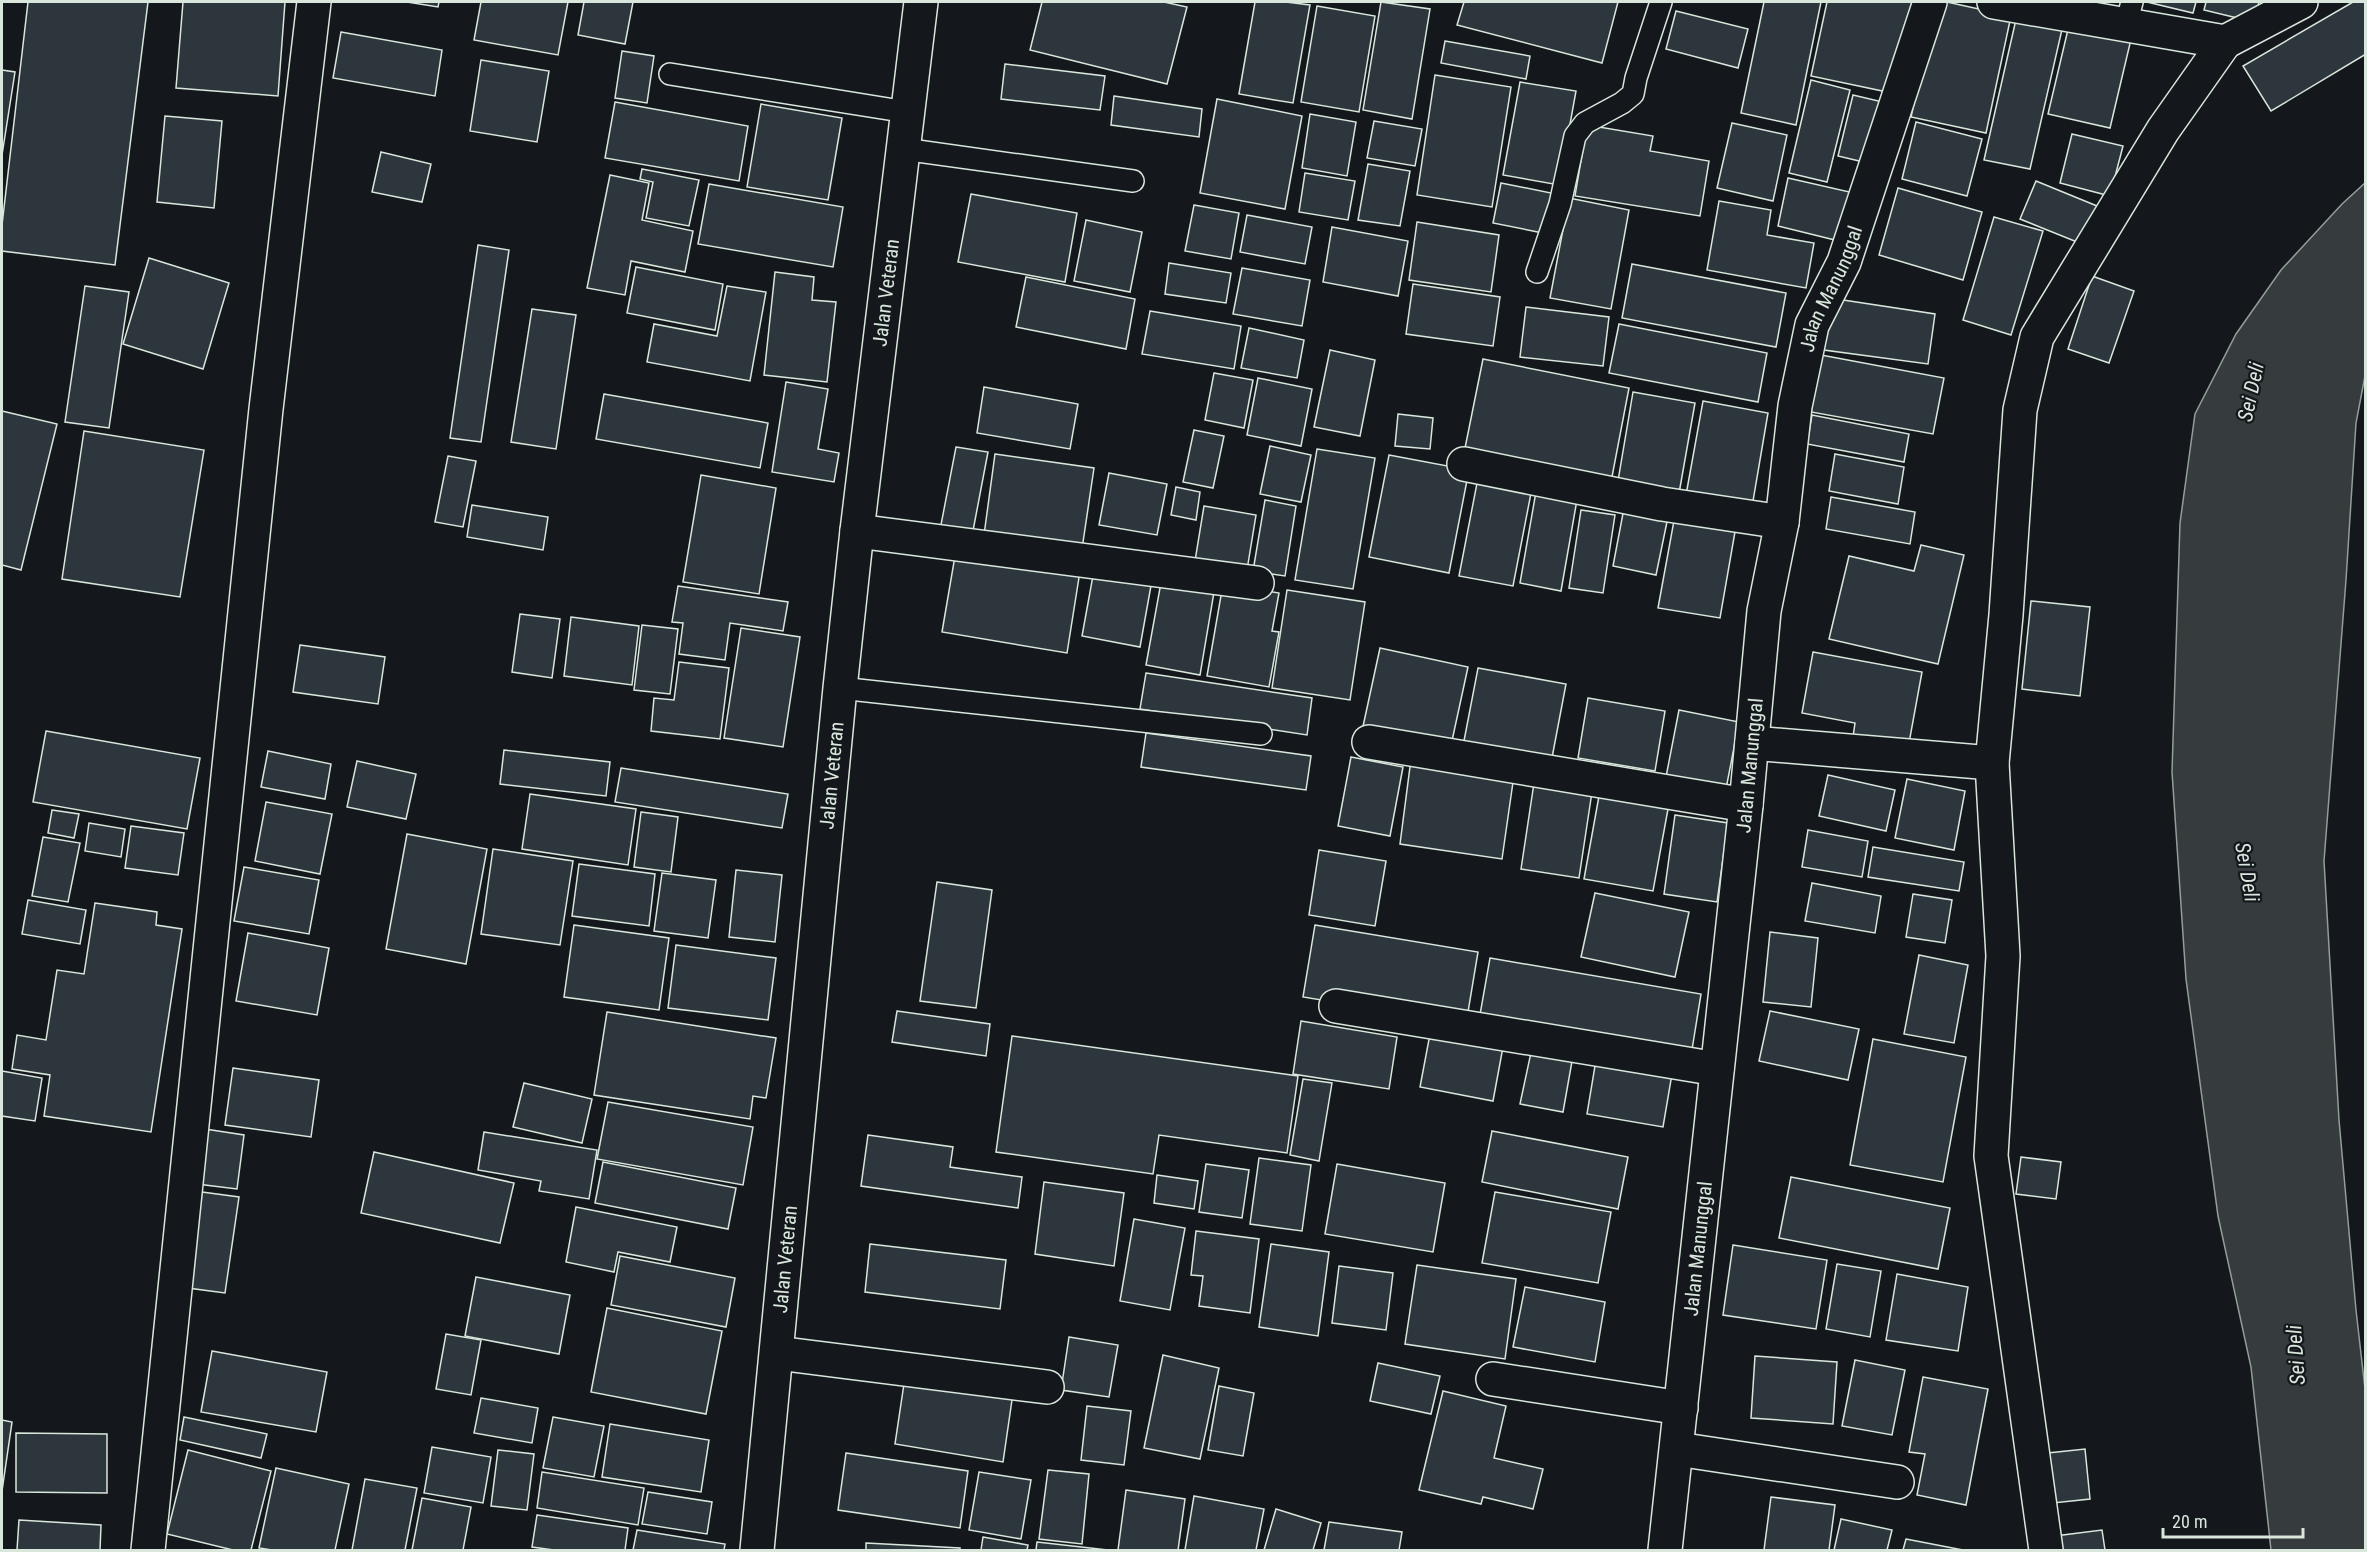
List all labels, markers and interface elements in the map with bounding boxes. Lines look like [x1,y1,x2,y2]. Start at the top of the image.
street label: Jalan Manunggal [1795,223,1867,354]
street label: Jalan Veteran [867,238,904,348]
water label: Sei Deli [2233,360,2269,424]
street label: Jalan Manunggal [1731,697,1768,834]
street label: Jalan Veteran [814,721,849,831]
water label: Sei Deli [2230,840,2264,904]
street label: Jalan Manunggal [1679,1180,1717,1317]
street label: Jalan Veteran [768,1204,802,1314]
water label: Sei Deli [2282,1324,2310,1386]
scale bar [2163,1501,2302,1539]
text: 20 m [2172,1511,2207,1532]

